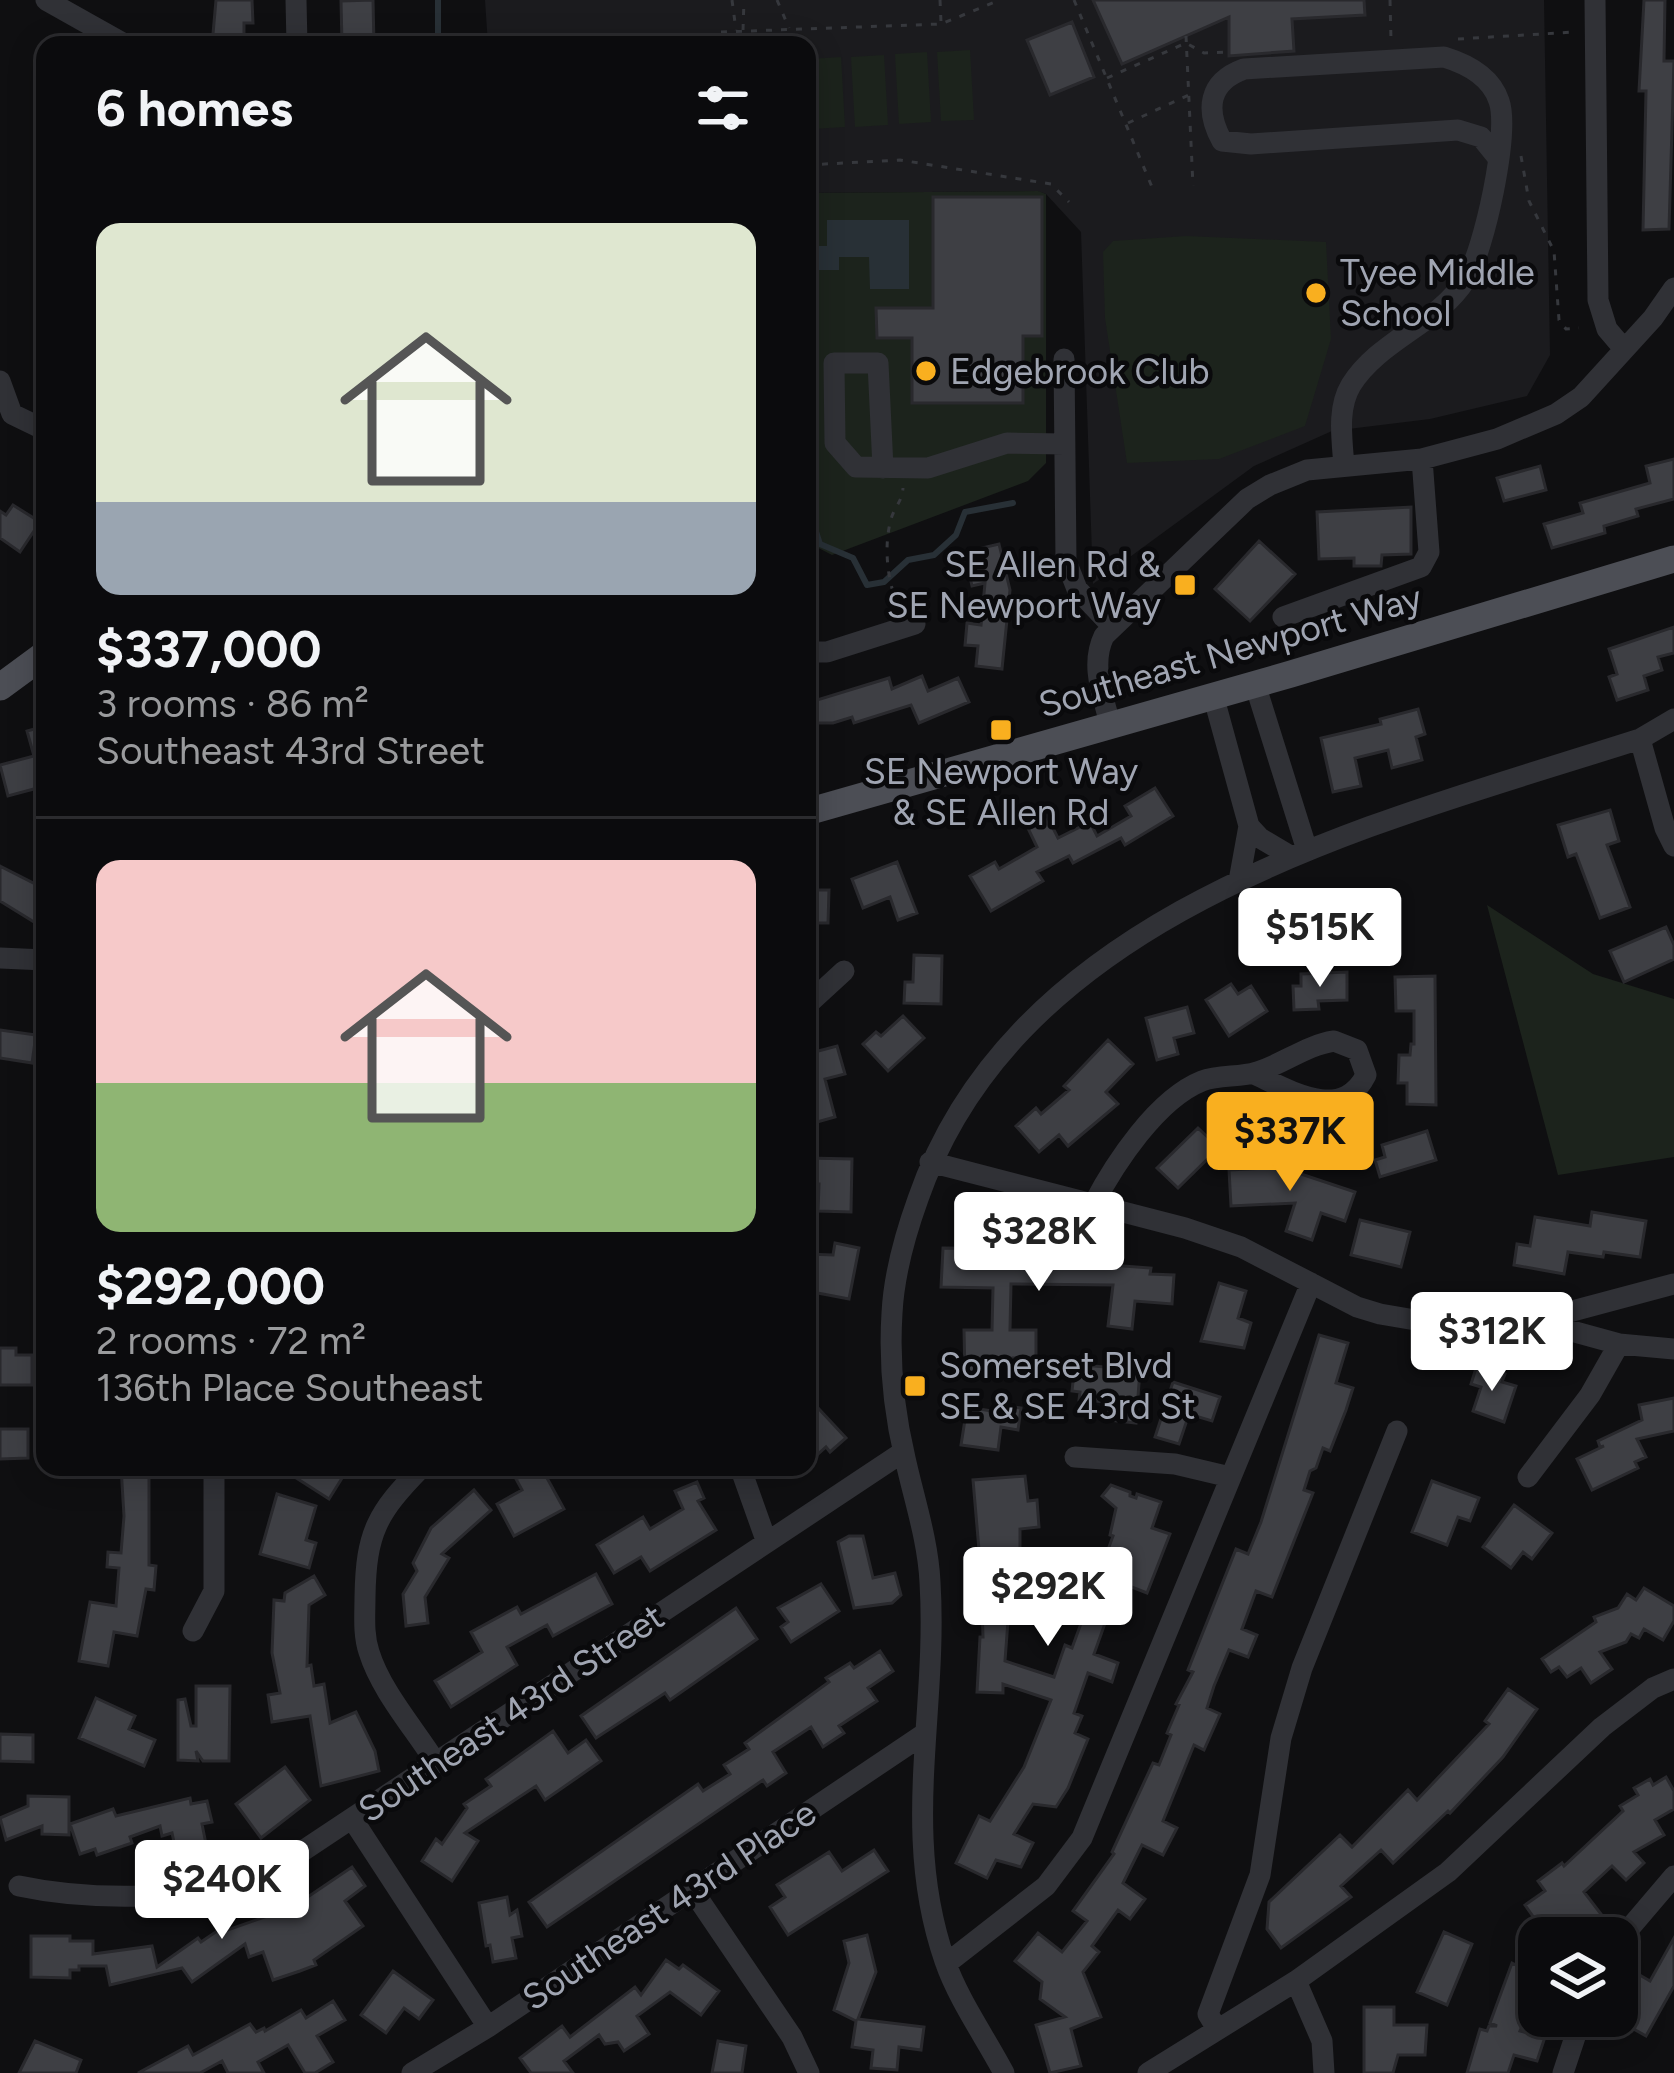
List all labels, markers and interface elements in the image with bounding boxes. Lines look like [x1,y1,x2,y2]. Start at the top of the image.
icon: filters [690,75,756,141]
text: 6 homes [96,78,293,139]
place label: Tyee Middle School [1340,251,1535,335]
marker: Tyee Middle School [1303,280,1329,306]
icon: home [318,301,534,517]
place label: Edgebrook Club [950,350,1210,393]
marker: Edgebrook Club [913,358,939,384]
place label: SE Allen Rd & SE Newport Way [886,543,1161,627]
marker: SE Allen Rd & SE Newport Way [1172,572,1198,598]
street label: Southeast Newport Way [1034,576,1426,726]
text: $337,000 [96,619,322,680]
text: 3 rooms · 86 m² [96,680,369,727]
marker: SE Newport Way & SE Allen Rd [988,717,1014,743]
text: Southeast 43rd Street [96,727,485,774]
place label: SE Newport Way & SE Allen Rd [864,750,1138,834]
pin: $515K [1236,888,1404,990]
text: $515K [1265,903,1375,950]
icon: home [318,938,534,1154]
pin: $337K [1206,1092,1374,1194]
text: $337K [1234,1107,1346,1154]
pin: $328K [955,1192,1123,1294]
text: $328K [981,1207,1097,1254]
text: $292,000 [96,1256,325,1317]
pin: $312K [1408,1292,1576,1394]
text: $312K [1438,1307,1546,1354]
text: 2 rooms · 72 m² [96,1317,366,1364]
place label: Somerset Blvd SE & SE 43rd St [939,1344,1196,1428]
text: 136th Place Southeast [96,1364,484,1411]
marker: Somerset Blvd SE & SE 43rd St [902,1373,928,1399]
pin: $292K [964,1547,1132,1649]
text: $292K [990,1562,1106,1609]
street label: Southeast 43rd Street [350,1595,672,1831]
street label: Southeast 43rd Place [514,1791,824,2019]
pin: $240K [138,1840,306,1942]
text: $240K [162,1855,282,1902]
map controls [1518,1917,1638,2037]
button: layers [1518,1917,1638,2037]

